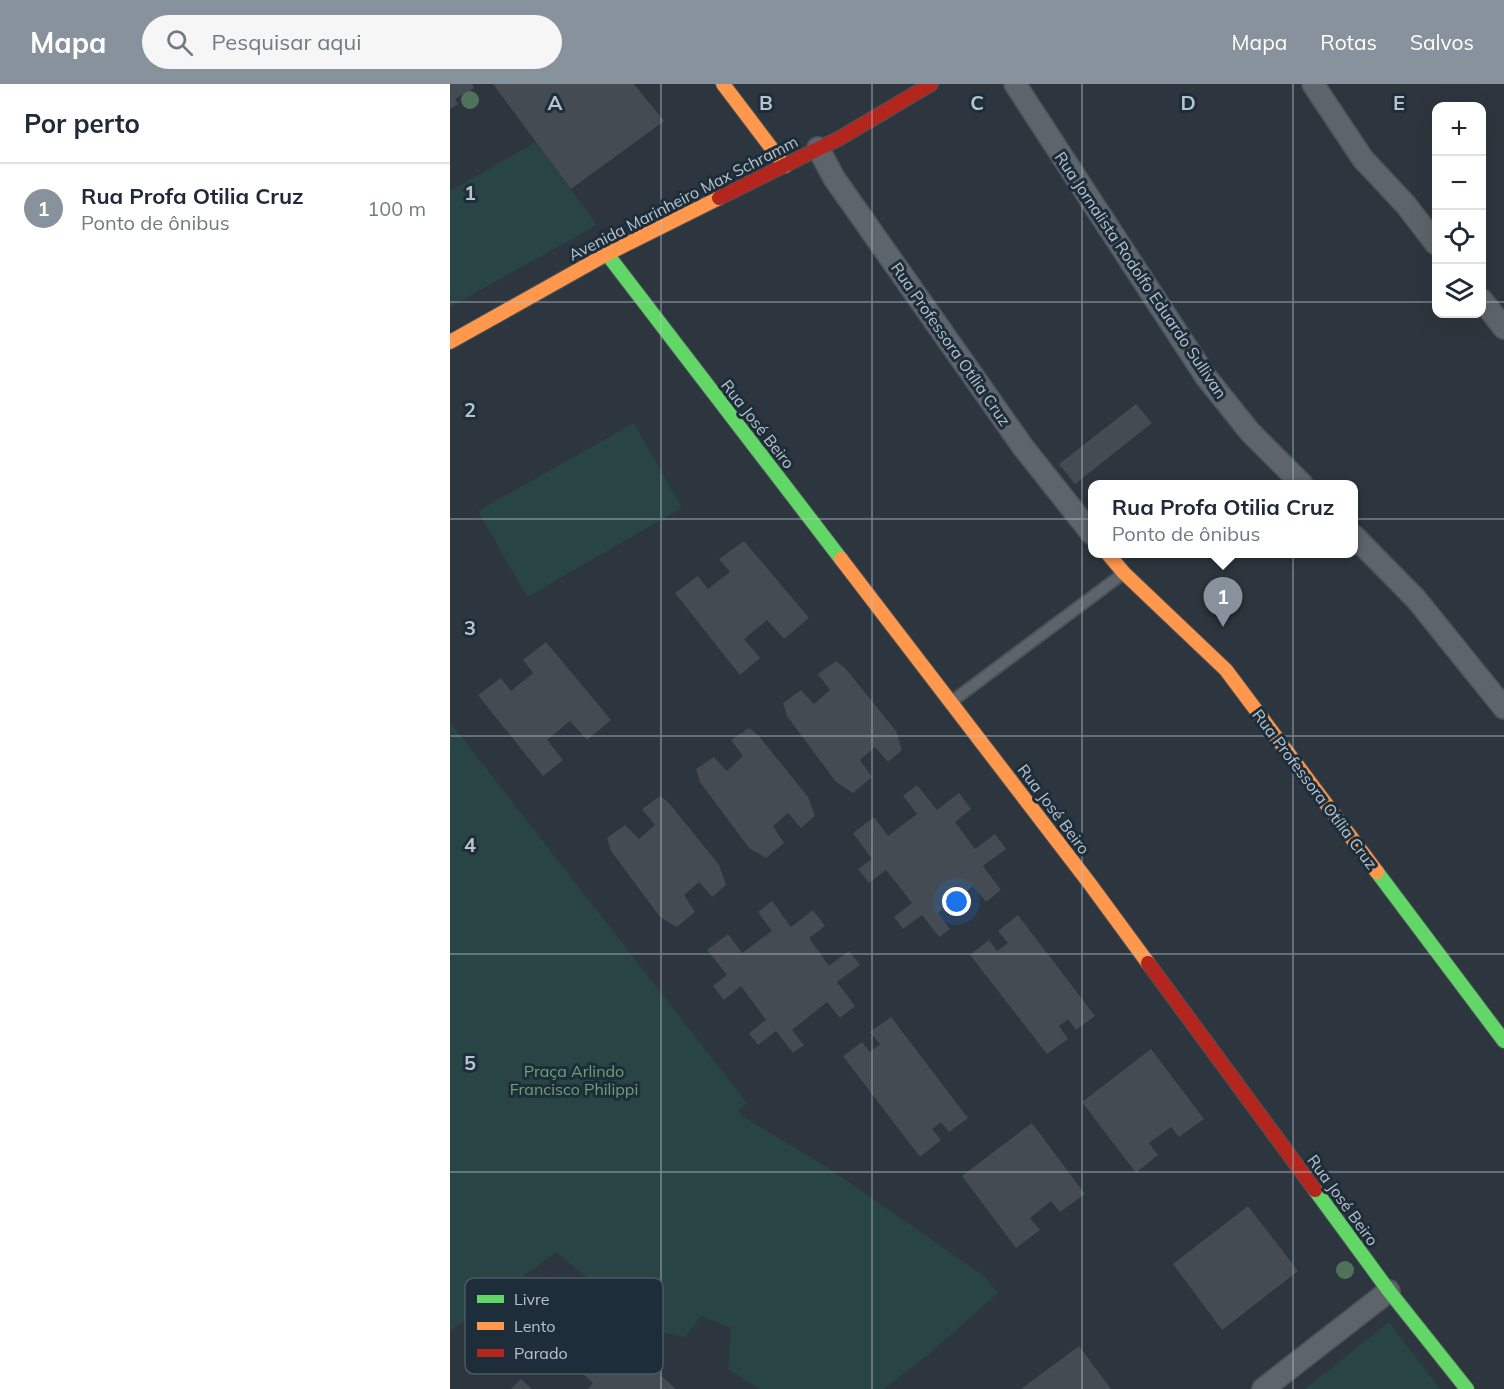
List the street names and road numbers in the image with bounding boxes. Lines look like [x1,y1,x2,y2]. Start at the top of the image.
street label: Avenida Marinheiro Max Schramm [565,131,801,265]
street label: Rua Jornalista Rodolfo Eduardo Sullivan [1051,148,1231,402]
street label: Rua Professora Otília Cruz [887,258,1015,430]
street label: Rua José Beiro [717,375,799,473]
street label: Rua Professora Otília Cruz [1248,705,1382,873]
street label: Rua José Beiro [1014,760,1094,858]
street label: Rua José Beiro [1303,1151,1383,1249]

